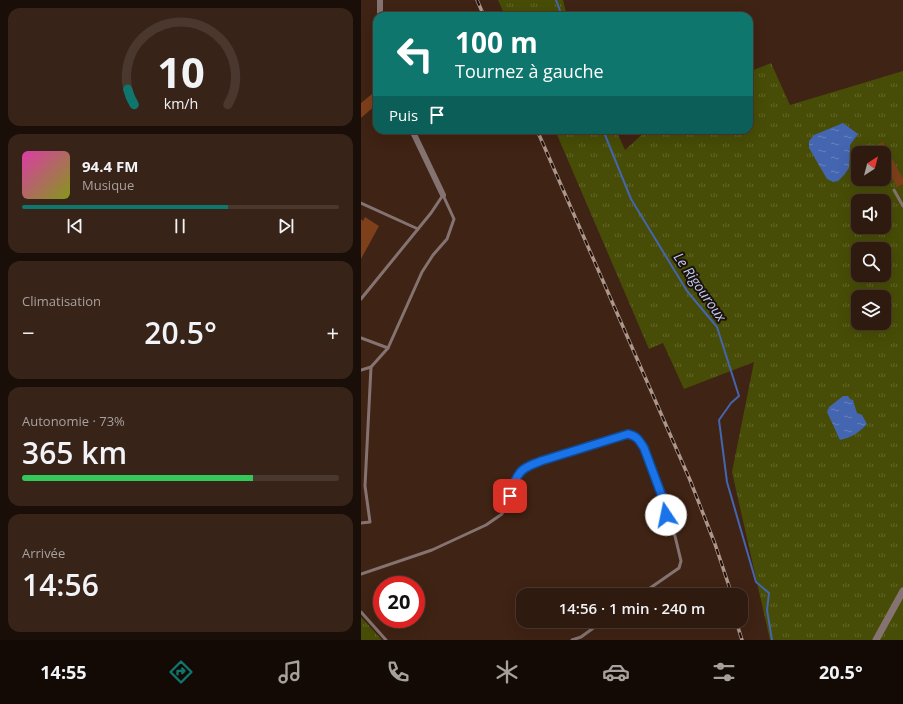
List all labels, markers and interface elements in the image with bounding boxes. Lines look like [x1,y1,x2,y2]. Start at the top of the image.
text: 100 m [455,23,538,61]
icon: left [389,28,441,80]
text: 10 [157,44,204,100]
text: Tournez à gauche [455,59,604,83]
text: km/h [163,94,198,113]
icon: arrive [426,104,448,126]
text: Puis [389,105,418,125]
north arrow [851,146,891,186]
map controls [851,146,891,330]
text: 94.4 FM [82,156,138,176]
text: Musique [82,176,134,194]
button: sound [851,194,891,234]
icon: previous [64,215,86,237]
icon: pause [169,215,191,237]
icon: next [275,215,297,237]
button: search [851,242,891,282]
water label: Le Rigouroux [670,248,732,326]
button: layers [851,290,891,330]
text: Climatisation [22,292,101,310]
text: 20.5° [144,312,217,353]
text: − [22,317,35,347]
text: + [326,317,339,347]
text: Autonomie · 73% [22,412,125,430]
text: 365 km [22,432,127,473]
pin [493,479,527,513]
icon: arrive [499,485,521,507]
position arrow [645,494,687,536]
text: Arrivée [22,544,65,562]
text: 14:56 [22,564,99,605]
speed limit sign: 20 [373,576,425,628]
text: 14:56 · 1 min · 240 m [559,598,705,618]
icon: directions [167,658,195,686]
icon: music [276,658,304,686]
icon: phone [384,658,412,686]
icon: climate [493,658,521,686]
icon: car [602,658,630,686]
icon: filters [710,658,738,686]
text: 14:55 [40,660,87,684]
text: 20.5° [819,660,863,684]

